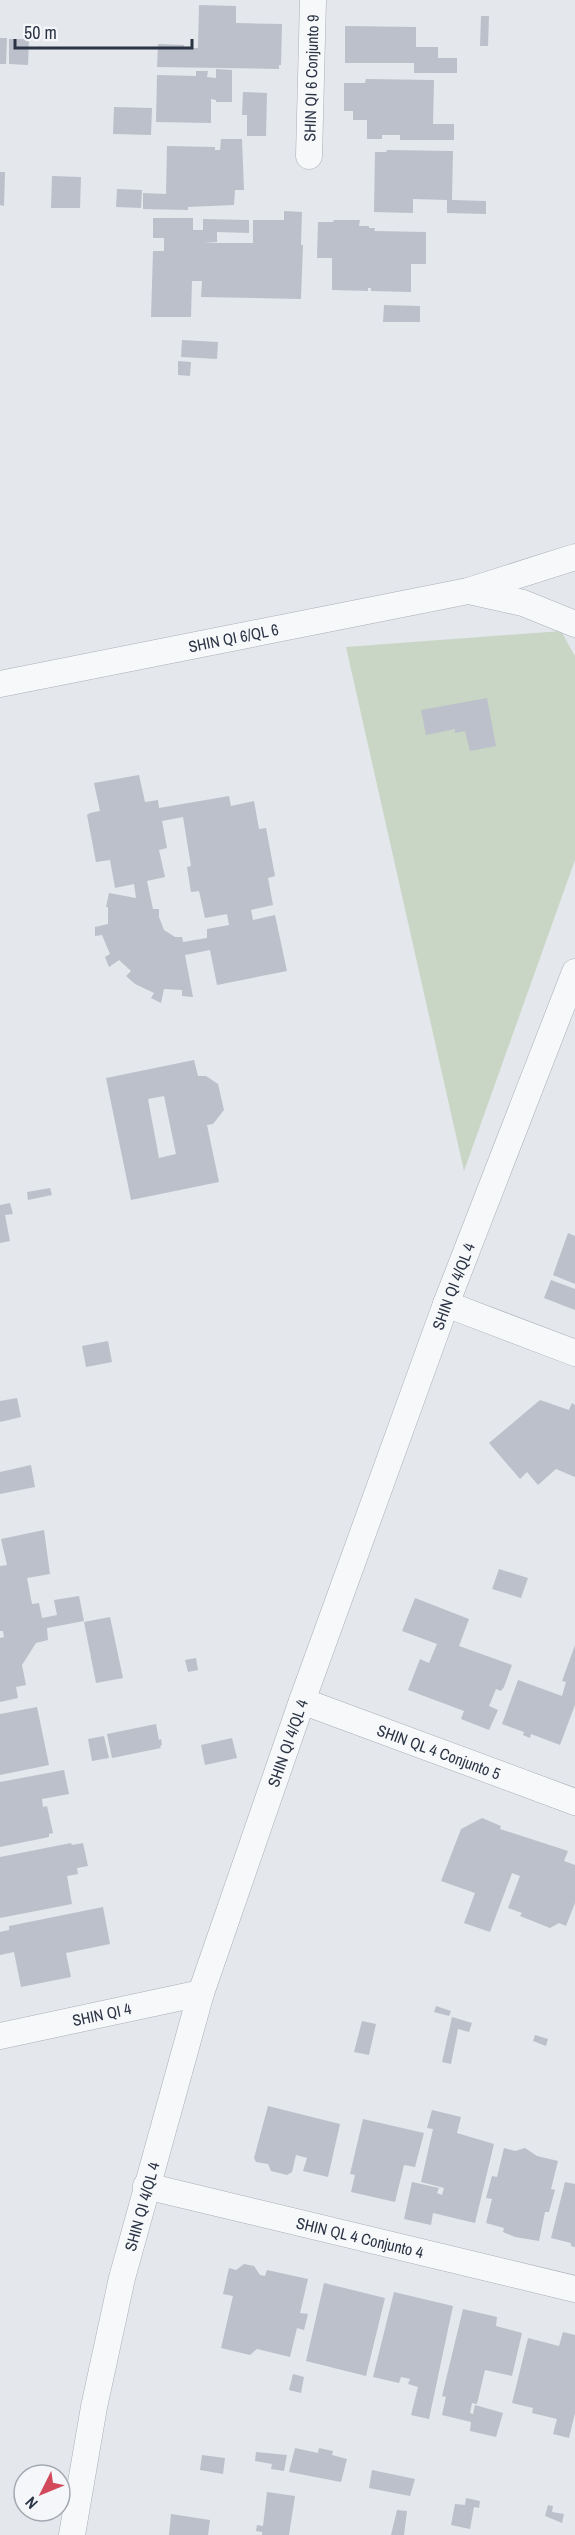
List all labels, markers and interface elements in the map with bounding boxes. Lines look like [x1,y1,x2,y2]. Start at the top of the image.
scale bar [15,12,192,50]
street label: SHIN QI 6 Conjunto 9 [298,14,324,142]
text: 50 m [24,20,57,45]
street label: SHIN QI 6/QL 6 [186,618,280,657]
street label: SHIN QI 4/QL 4 [427,1240,480,1333]
street label: SHIN QI 4/QL 4 [262,1696,313,1790]
street label: SHIN QL 4 Conjunto 5 [374,1719,504,1785]
street label: SHIN QI 4 [70,1997,133,2031]
street label: SHIN QI 4/QL 4 [119,2160,165,2254]
street label: SHIN QL 4 Conjunto 4 [294,2211,426,2263]
north arrow [12,2463,72,2523]
text: N [20,2492,42,2514]

